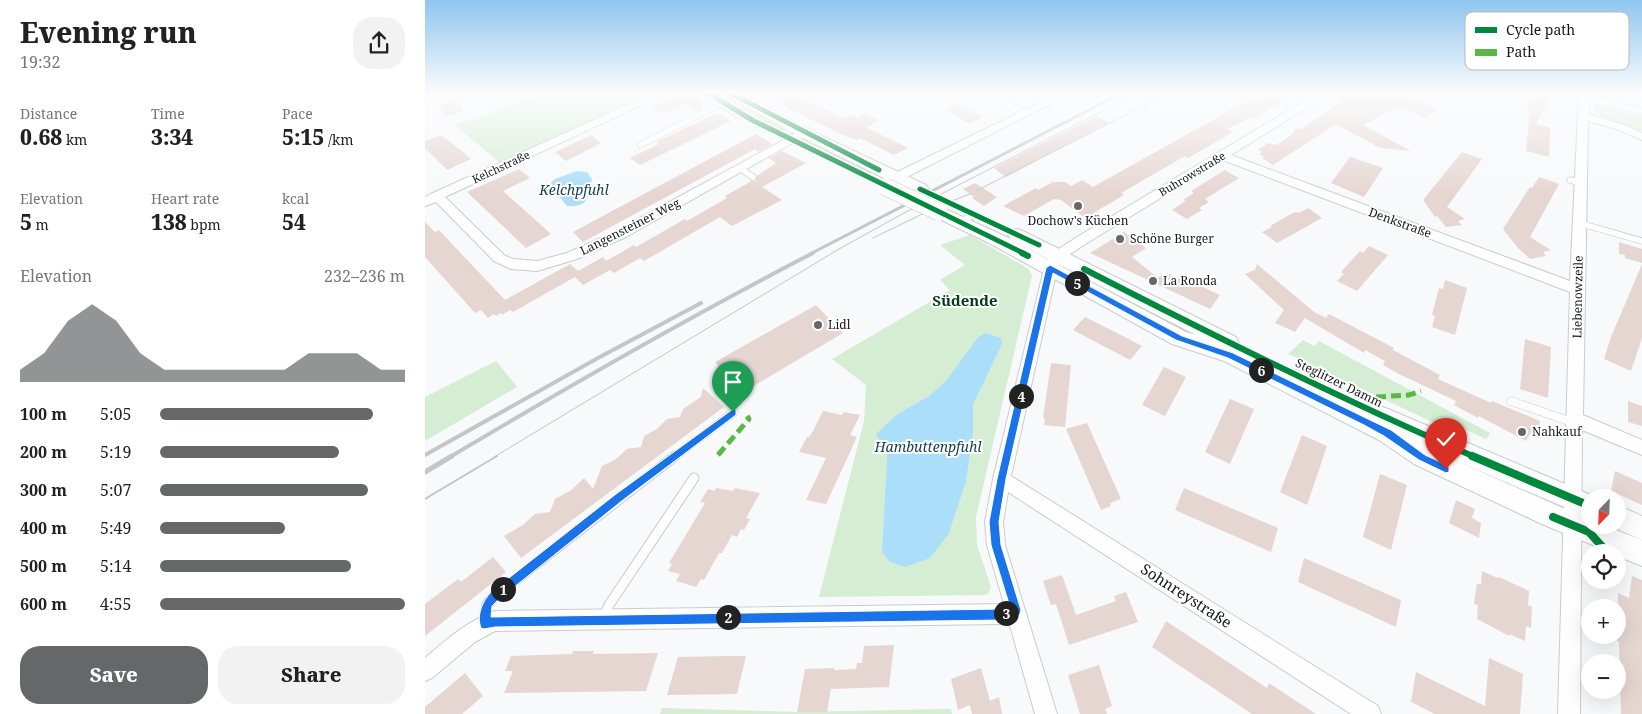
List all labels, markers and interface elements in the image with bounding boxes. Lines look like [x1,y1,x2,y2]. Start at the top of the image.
legend [1465,12,1629,70]
text: Evening run [20,13,197,51]
button: share [353,17,405,69]
text: Cycle path [1506,20,1575,39]
text: Path [1506,42,1536,61]
text: 19:32 [20,51,60,73]
text: Distance [20,104,77,123]
text: Time [151,104,185,123]
text: Pace [282,104,313,123]
text: 0.68 [20,123,62,151]
text: 3:34 [151,123,193,151]
text: 5:15 [282,123,324,151]
text: km [62,130,87,149]
text: /km [324,130,353,149]
street label: Kelchstraße [469,147,532,186]
street label: Buhrowstraße [1156,148,1228,199]
water label: Kelchpfuhl [538,180,609,199]
text: Elevation [20,189,83,208]
text: Heart rate [151,189,219,208]
text: kcal [282,189,309,208]
street label: Langensteiner Weg [577,194,683,259]
marker: Dochow's Küchen [1072,200,1084,212]
street label: Denkstraße [1366,203,1434,242]
text: 5 [20,208,32,236]
text: 138 [151,208,187,236]
text: 54 [282,208,306,236]
place label: Dochow's Küchen [1027,212,1129,229]
text: m [32,215,49,234]
text: bpm [187,215,221,234]
place label: Schöne Burger [1130,230,1214,247]
marker: Schöne Burger [1114,233,1126,245]
street label: Liebenowzeile [1568,255,1587,339]
text: Elevation [20,265,92,287]
text: 232–236 m [324,265,405,287]
pin: 5 [1065,270,1089,296]
place label: La Ronda [1163,272,1217,289]
text: 5 [1074,274,1081,293]
marker: La Ronda [1147,275,1159,287]
district label: Südende [932,290,998,310]
place label: Lidl [828,316,851,333]
marker: Lidl [812,319,824,331]
street label: Steglitzer Damm [1293,354,1386,411]
pin: 6 [1249,358,1273,382]
pin [712,361,754,412]
text: 6 [1258,361,1265,380]
icon: arrive [719,368,747,396]
pin: 4 [1009,384,1033,408]
text: 4 [1018,387,1025,406]
text: 100 m [20,403,67,425]
text: 5:05 [100,403,131,425]
pin [1425,418,1467,469]
place label: Nahkauf [1532,423,1583,440]
icon: check [1432,425,1460,453]
marker: Nahkauf [1516,426,1528,438]
water label: Hambuttenpfuhl [873,437,982,456]
text: 200 m [20,441,67,463]
text: 5:19 [100,441,131,463]
text: 300 m [20,479,67,501]
text: 5:07 [100,479,131,501]
north arrow [1581,489,1626,534]
map controls [1581,489,1626,699]
text: 400 m [20,517,67,539]
text: 5:49 [100,517,131,539]
button: locate [1581,544,1626,589]
text: 500 m [20,555,67,577]
text: 5:14 [100,555,131,577]
street label: Sohnreystraße [1137,558,1236,632]
pin: 1 [491,576,515,602]
text: 1 [500,580,507,599]
text: 600 m [20,593,67,615]
text: 4:55 [100,593,131,615]
button: + [1581,599,1626,644]
pin: 3 [993,600,1019,626]
pin: 2 [715,604,741,630]
text: 3 [1003,604,1010,623]
text: 2 [725,608,732,627]
button: Save [20,646,208,704]
button: Share [218,646,405,704]
button: − [1581,654,1626,699]

